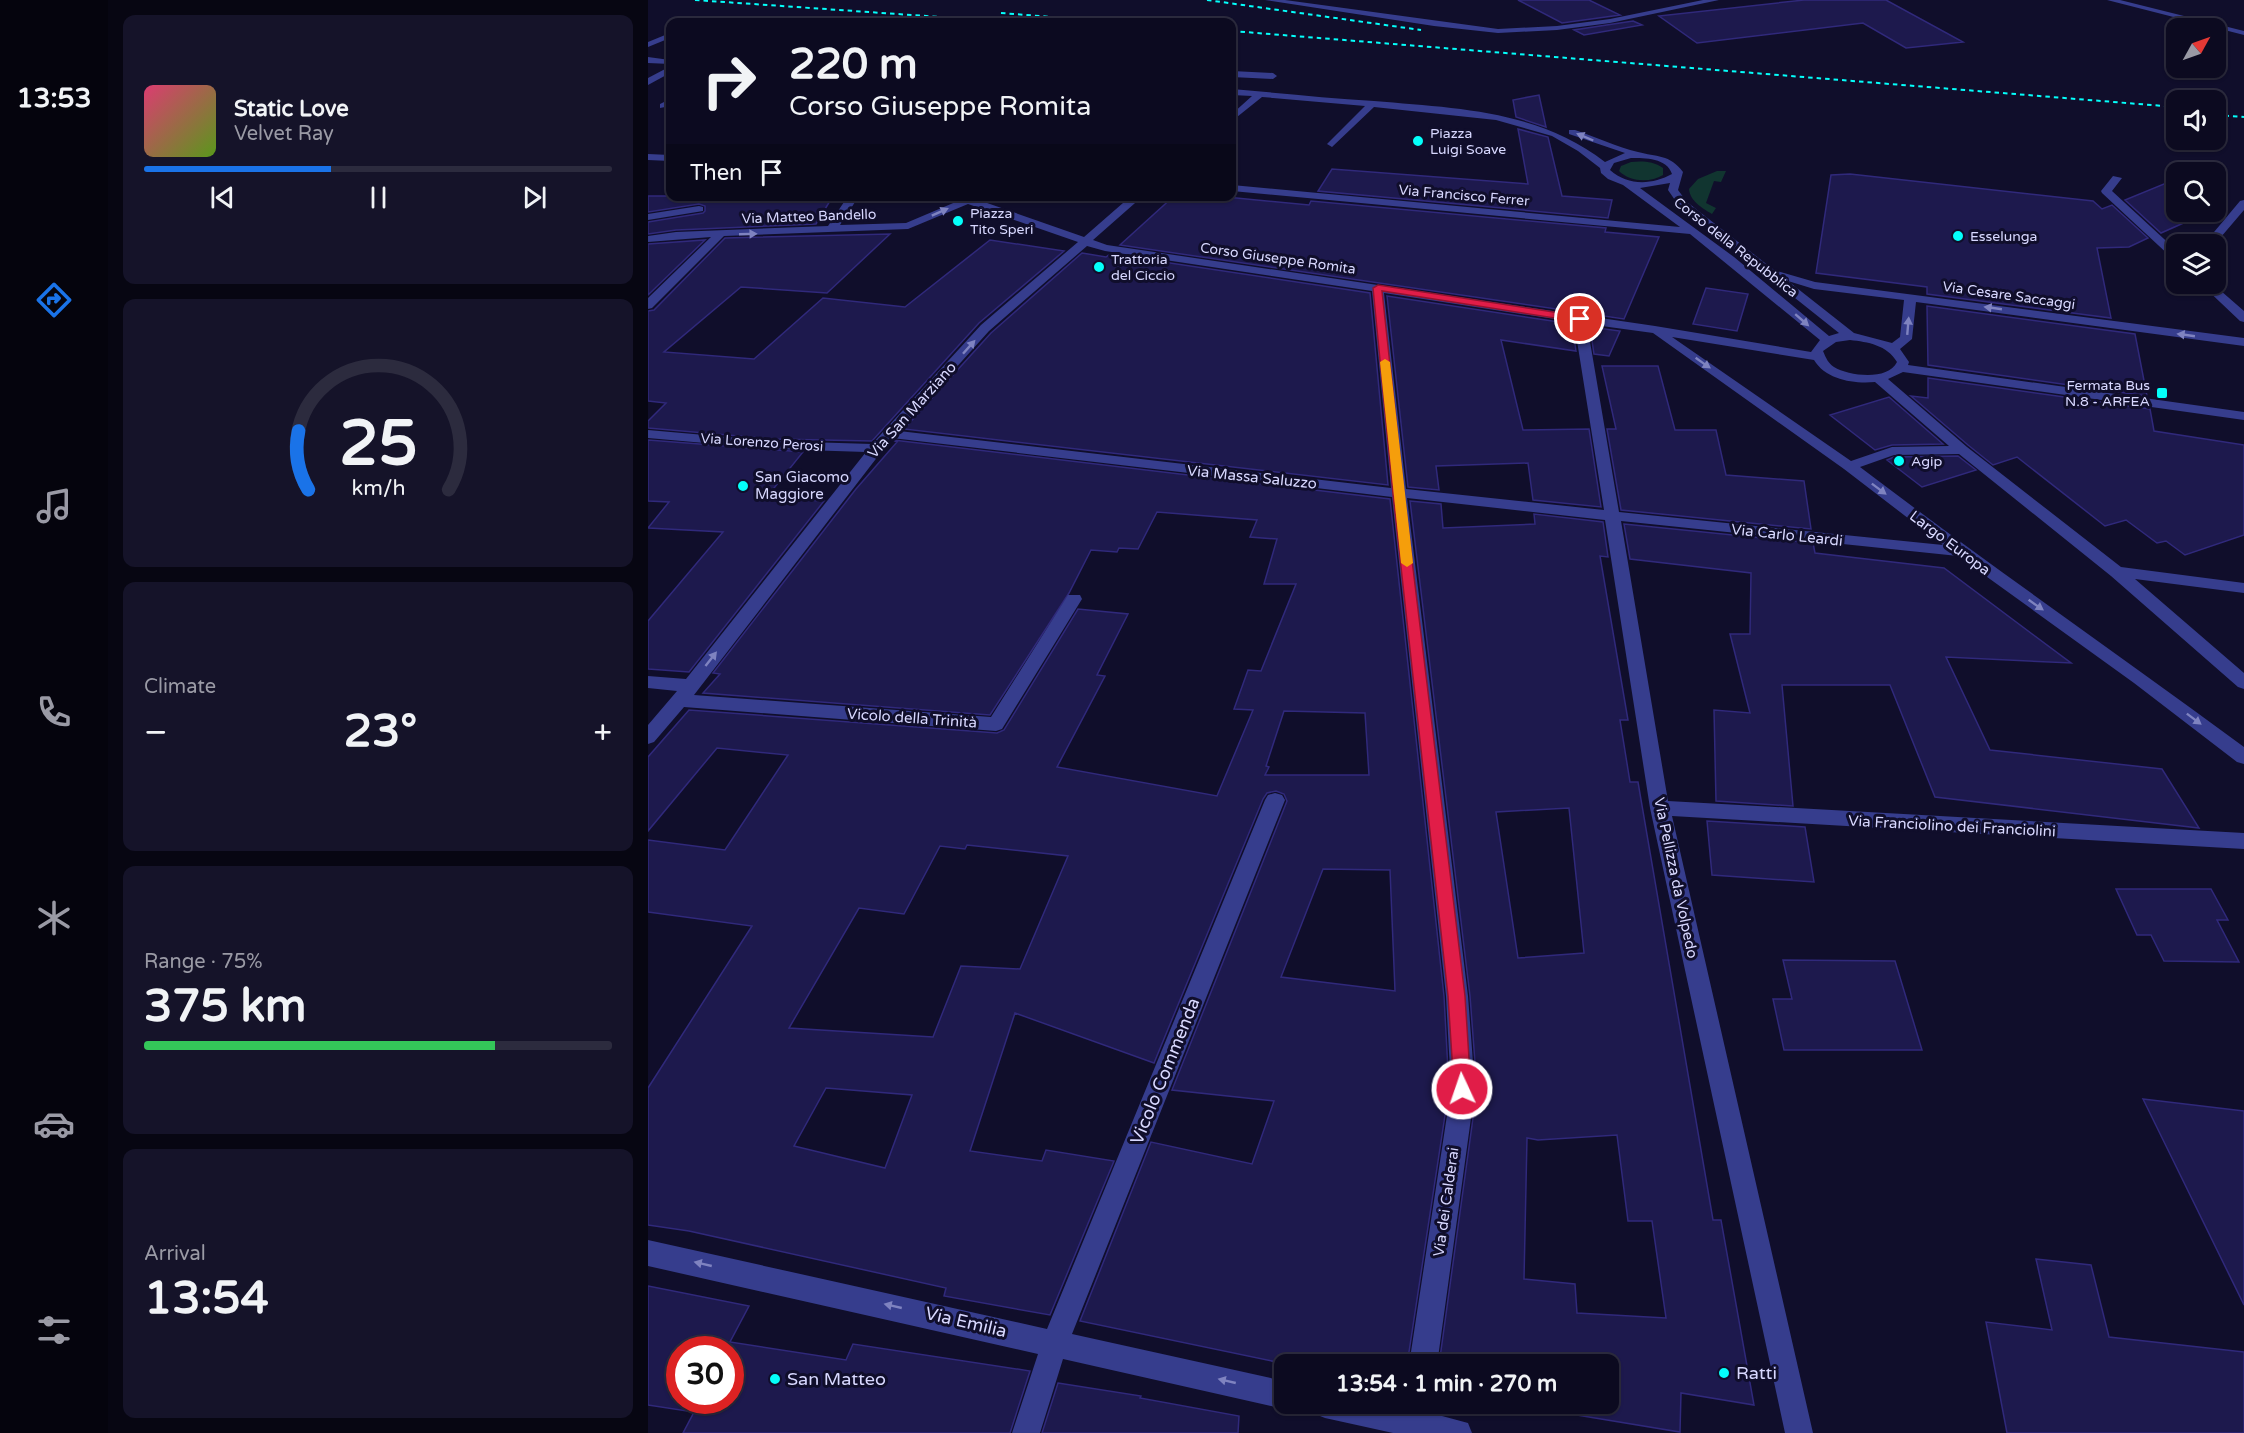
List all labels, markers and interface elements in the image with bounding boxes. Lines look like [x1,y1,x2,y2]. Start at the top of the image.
north arrow [2166,18,2226,78]
map controls [2166,18,2226,294]
text: 220 m [789,39,918,90]
icon: right [690,42,768,120]
text: 13:53 [17,82,91,115]
text: Corso Giuseppe Romita [789,90,1091,123]
button: sound [2166,90,2226,150]
text: Static Love [234,96,349,122]
text: Velvet Ray [234,122,334,146]
place label: Piazza Luigi Soave [1430,125,1506,158]
one-way arrow [1576,132,1594,142]
marker: Piazza Luigi Soave [1411,134,1425,148]
icon: arrive [755,156,788,189]
text: Then [690,160,743,186]
button: search [2166,162,2226,222]
icon: previous [206,181,239,214]
icon: pause [362,181,395,214]
icon: next [518,181,551,214]
street label: Via Francisco Ferrer [1398,181,1531,210]
street label: Corso della Repubblica [1670,194,1801,301]
place label: Piazza Tito Speri [970,205,1033,238]
street label: Via Matteo Bandello [741,206,877,227]
one-way arrow [931,207,949,216]
marker: Piazza Tito Speri [951,214,965,228]
place label: Esselunga [1970,228,2037,245]
one-way arrow [739,229,758,238]
marker: Esselunga [1951,229,1965,243]
button: layers [2166,234,2226,294]
street label: Corso Giuseppe Romita [1199,239,1357,278]
place label: Trattoria del Ciccio [1111,251,1175,284]
marker: Trattoria del Ciccio [1092,260,1106,274]
street label: Via Cesare Saccaggi [1942,278,2076,313]
icon: directions [33,279,75,321]
pin [1554,293,1605,344]
icon: arrive [1563,302,1596,335]
one-way arrow [1983,304,2002,313]
one-way arrow [1794,313,1810,326]
one-way arrow [1903,317,1913,336]
one-way arrow [2176,330,2195,339]
one-way arrow [962,340,975,355]
one-way arrow [1695,357,1711,369]
street label: Via San Marziano [864,358,960,462]
place label: Fermata Bus N.8 - ARFEA [2065,377,2150,410]
marker: Fermata Bus N.8 - ARFEA [2155,386,2169,400]
text: 25 [339,407,417,482]
street label: Via Lorenzo Perosi [700,430,824,455]
place label: Agip [1911,453,1943,470]
marker: Agip [1892,454,1906,468]
street label: Via Massa Saluzzo [1186,461,1318,493]
place label: San Giacomo Maggiore [755,468,849,503]
text: km/h [351,475,405,501]
marker: San Giacomo Maggiore [736,479,750,493]
one-way arrow [1870,483,1886,495]
icon: music [33,485,75,527]
street label: Largo Europa [1906,507,1994,579]
street label: Via Carlo Leardi [1730,520,1844,550]
one-way arrow [2027,599,2043,611]
one-way arrow [705,651,718,667]
text: Climate [144,675,216,699]
icon: phone [33,691,75,733]
street label: Vicolo della Trinità [846,704,978,732]
text: 23° [344,705,417,759]
text: − [144,713,168,752]
text: + [593,713,612,752]
one-way arrow [2185,713,2201,725]
street label: Via Pellizza da Volpedo [1650,796,1702,960]
street label: Via Franciolino dei Franciolini [1848,812,2056,840]
icon: climate [33,897,75,939]
text: Range · 75% [144,950,263,974]
text: 375 km [144,980,306,1034]
street label: Vicolo Commenda [1126,994,1204,1148]
position arrow [1430,1057,1494,1121]
icon: car [33,1103,75,1145]
street label: Via dei Calderai [1429,1146,1463,1258]
text: Arrival [144,1242,206,1266]
one-way arrow [694,1258,712,1268]
text: 13:54 [144,1272,269,1326]
one-way arrow [884,1301,903,1310]
street label: Via Emilia [923,1302,1009,1342]
icon: filters [33,1309,75,1351]
speed limit sign: 30 [666,1336,744,1414]
place label: Ratti [1736,1362,1777,1384]
marker: Ratti [1717,1366,1731,1380]
place label: San Matteo [787,1368,886,1390]
text: 13:54 · 1 min · 270 m [1336,1371,1557,1397]
marker: San Matteo [768,1372,782,1386]
one-way arrow [1218,1376,1236,1386]

